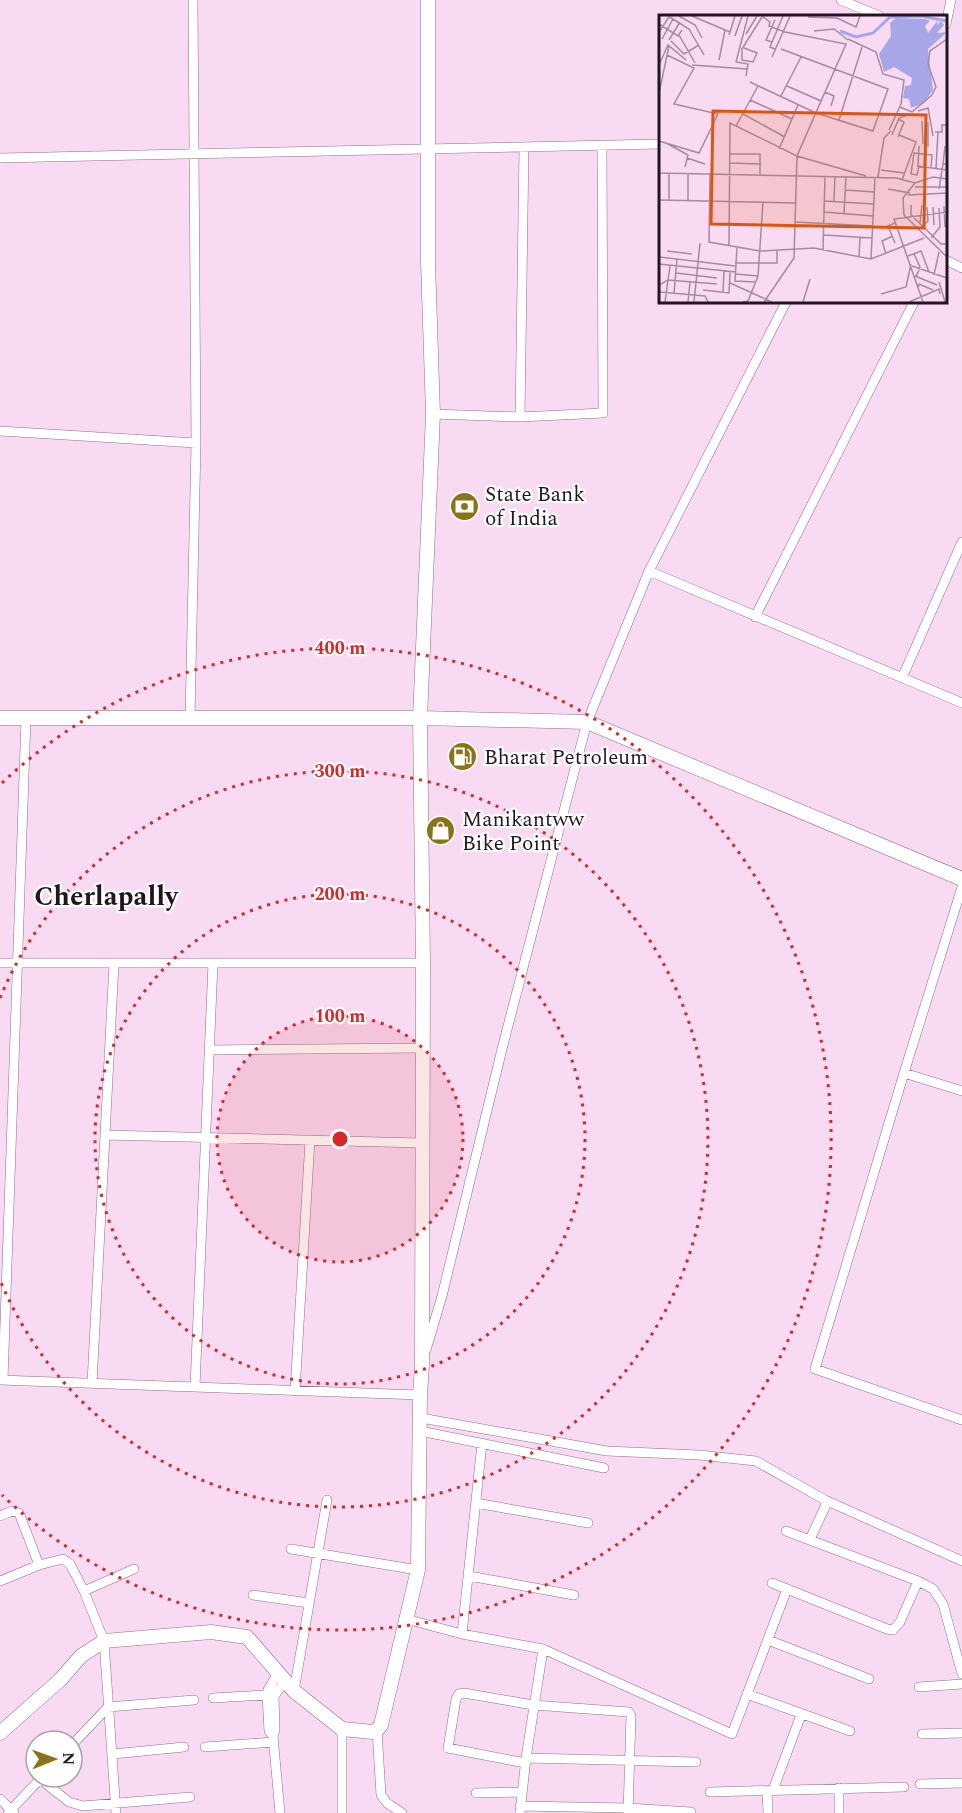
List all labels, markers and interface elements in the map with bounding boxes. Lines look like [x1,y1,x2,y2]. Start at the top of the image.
inset map [659,15,947,303]
place label: State Bank of India [485,479,585,535]
bank icon: State Bank of India [448,490,480,522]
text: 400 m [314,635,366,662]
fuel station icon: Bharat Petroleum [447,741,479,773]
place label: Bharat Petroleum [484,742,648,774]
text: 300 m [314,758,366,785]
place label: Manikantww Bike Point [462,804,585,860]
shop icon: Manikantww Bike Point [425,815,457,847]
district label: Cherlapally [34,876,179,918]
text: 200 m [314,881,366,908]
text: 100 m [314,1003,366,1030]
centre of rings [330,1129,350,1149]
north arrow [24,1729,84,1789]
text: N [56,1752,80,1765]

